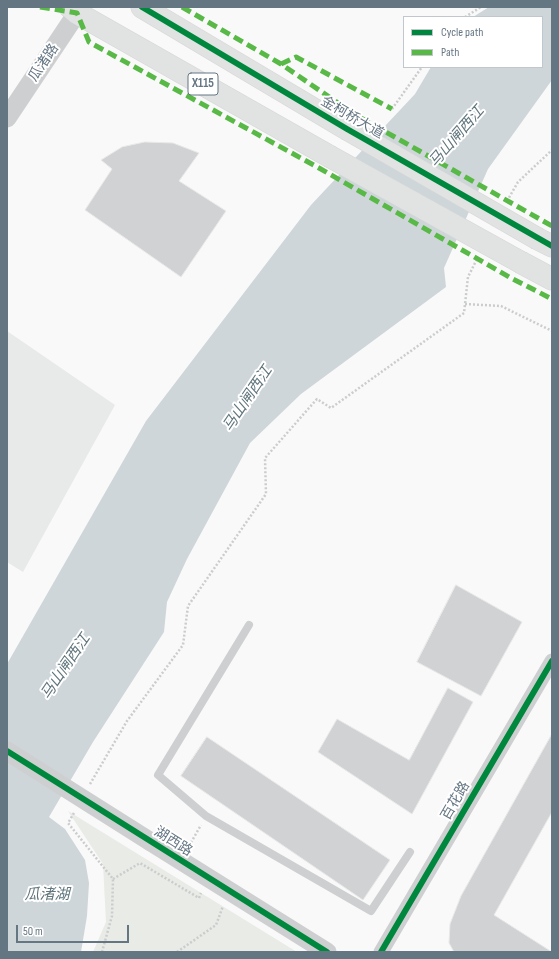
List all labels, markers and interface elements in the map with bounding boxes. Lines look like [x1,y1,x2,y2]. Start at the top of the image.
legend [403,16,543,68]
text: Cycle path [441,25,483,40]
street label: 瓜渚路 [25,41,63,85]
text: Path [441,45,459,60]
road number: X115 [188,73,218,95]
street label: 金柯桥大道 [317,93,387,143]
water label: 马山闸西江 [426,103,488,171]
water label: 马山闸西江 [220,363,276,435]
water label: 马山闸西江 [38,631,94,703]
street label: 百花路 [438,779,474,823]
street label: 湖西路 [151,824,195,860]
water label: 瓜渚湖 [25,886,69,904]
scale bar [18,917,131,943]
text: 50 m [23,924,43,939]

